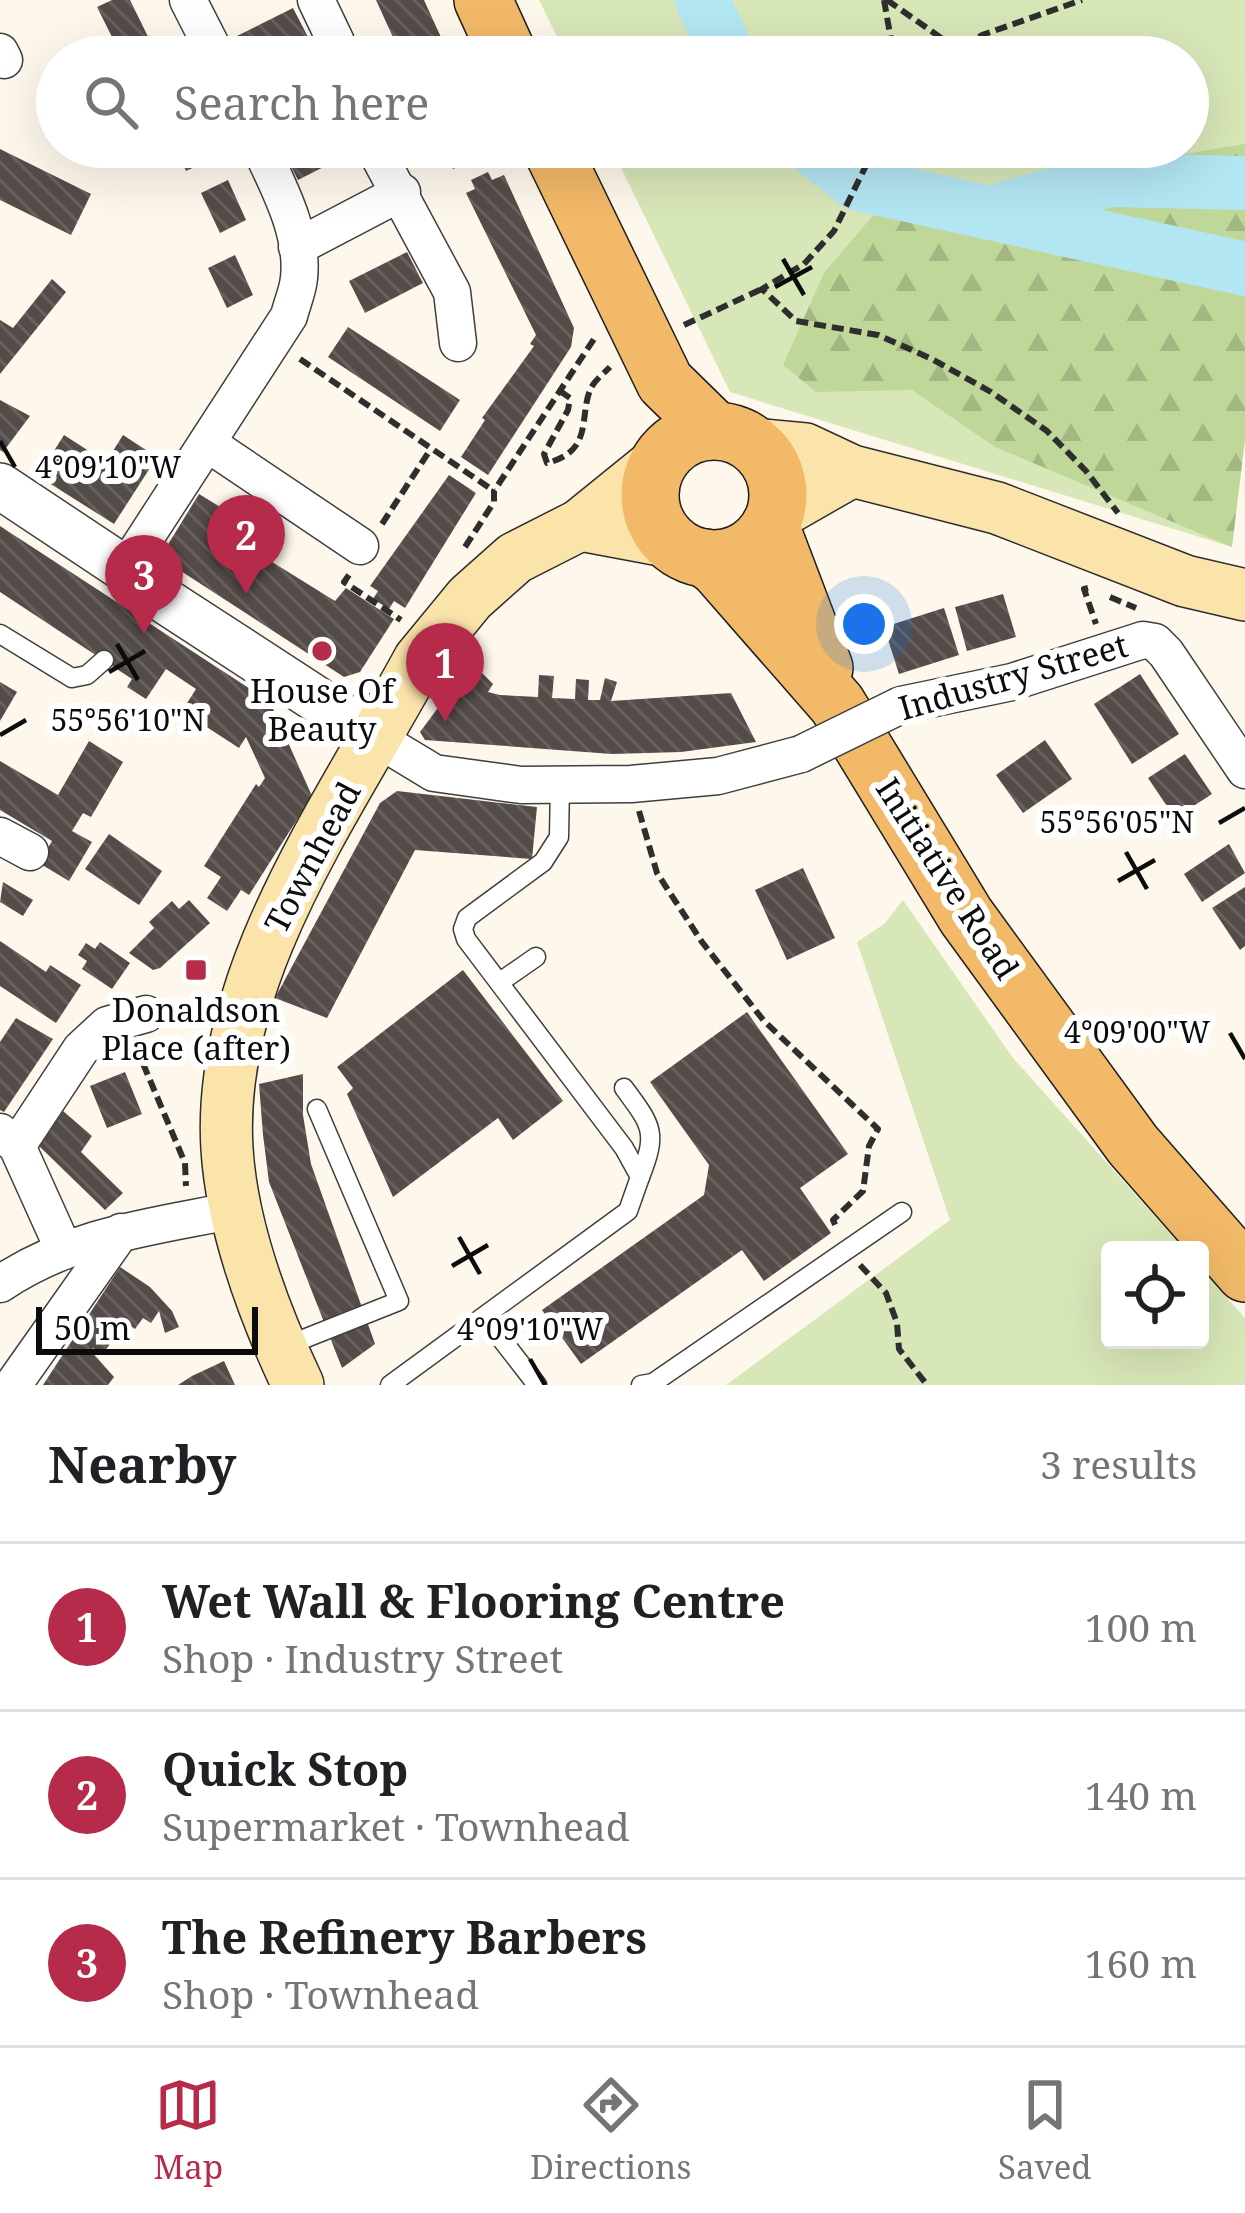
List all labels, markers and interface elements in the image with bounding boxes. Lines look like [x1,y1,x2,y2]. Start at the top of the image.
search box [36,36,1209,168]
icon: search [78,69,144,135]
text: Search here [174,72,429,133]
text: 4°09'10"W [35,446,182,487]
pin: 2 [207,495,285,594]
pin: 3 [105,535,183,634]
your location [834,594,894,654]
street label: Industry Street [893,622,1133,730]
pin: 1 [406,623,484,722]
marker: House Of Beauty [309,638,335,664]
place label: House Of Beauty [250,668,397,751]
text: 55°56'10"N [51,699,205,740]
street label: Initiative Road [866,769,1030,987]
street label: Townhead [253,774,371,940]
text: 55°56'05"N [1040,801,1194,842]
marker: Donaldson Place (after) [183,957,209,983]
place label: Donaldson Place (after) [101,987,291,1070]
text: 4°09'00"W [1064,1011,1211,1052]
map controls [1101,1241,1209,1349]
button: locate [1101,1241,1209,1349]
scale bar [36,1301,258,1354]
text: 50 m [54,1305,131,1350]
text: 4°09'10"W [457,1308,604,1349]
text: Nearby [48,1428,236,1498]
text: 3 results [1040,1437,1197,1490]
text: Wet Wall & Flooring Centre [162,1570,785,1631]
text: 1 [76,1600,98,1653]
text: 100 m [1085,1600,1197,1653]
text: Shop · Industry Street [162,1631,563,1684]
text: Quick Stop [162,1738,408,1799]
text: 2 [76,1768,98,1821]
text: 140 m [1085,1768,1197,1821]
text: Supermarket · Townhead [162,1799,630,1852]
text: The Refinery Barbers [162,1906,647,1967]
text: 3 [76,1936,98,1989]
text: 160 m [1085,1936,1197,1989]
text: Shop · Townhead [162,1967,479,2020]
tab: Map [153,2072,223,2189]
tab: Directions [530,2072,691,2189]
tab: Saved [998,2072,1092,2189]

